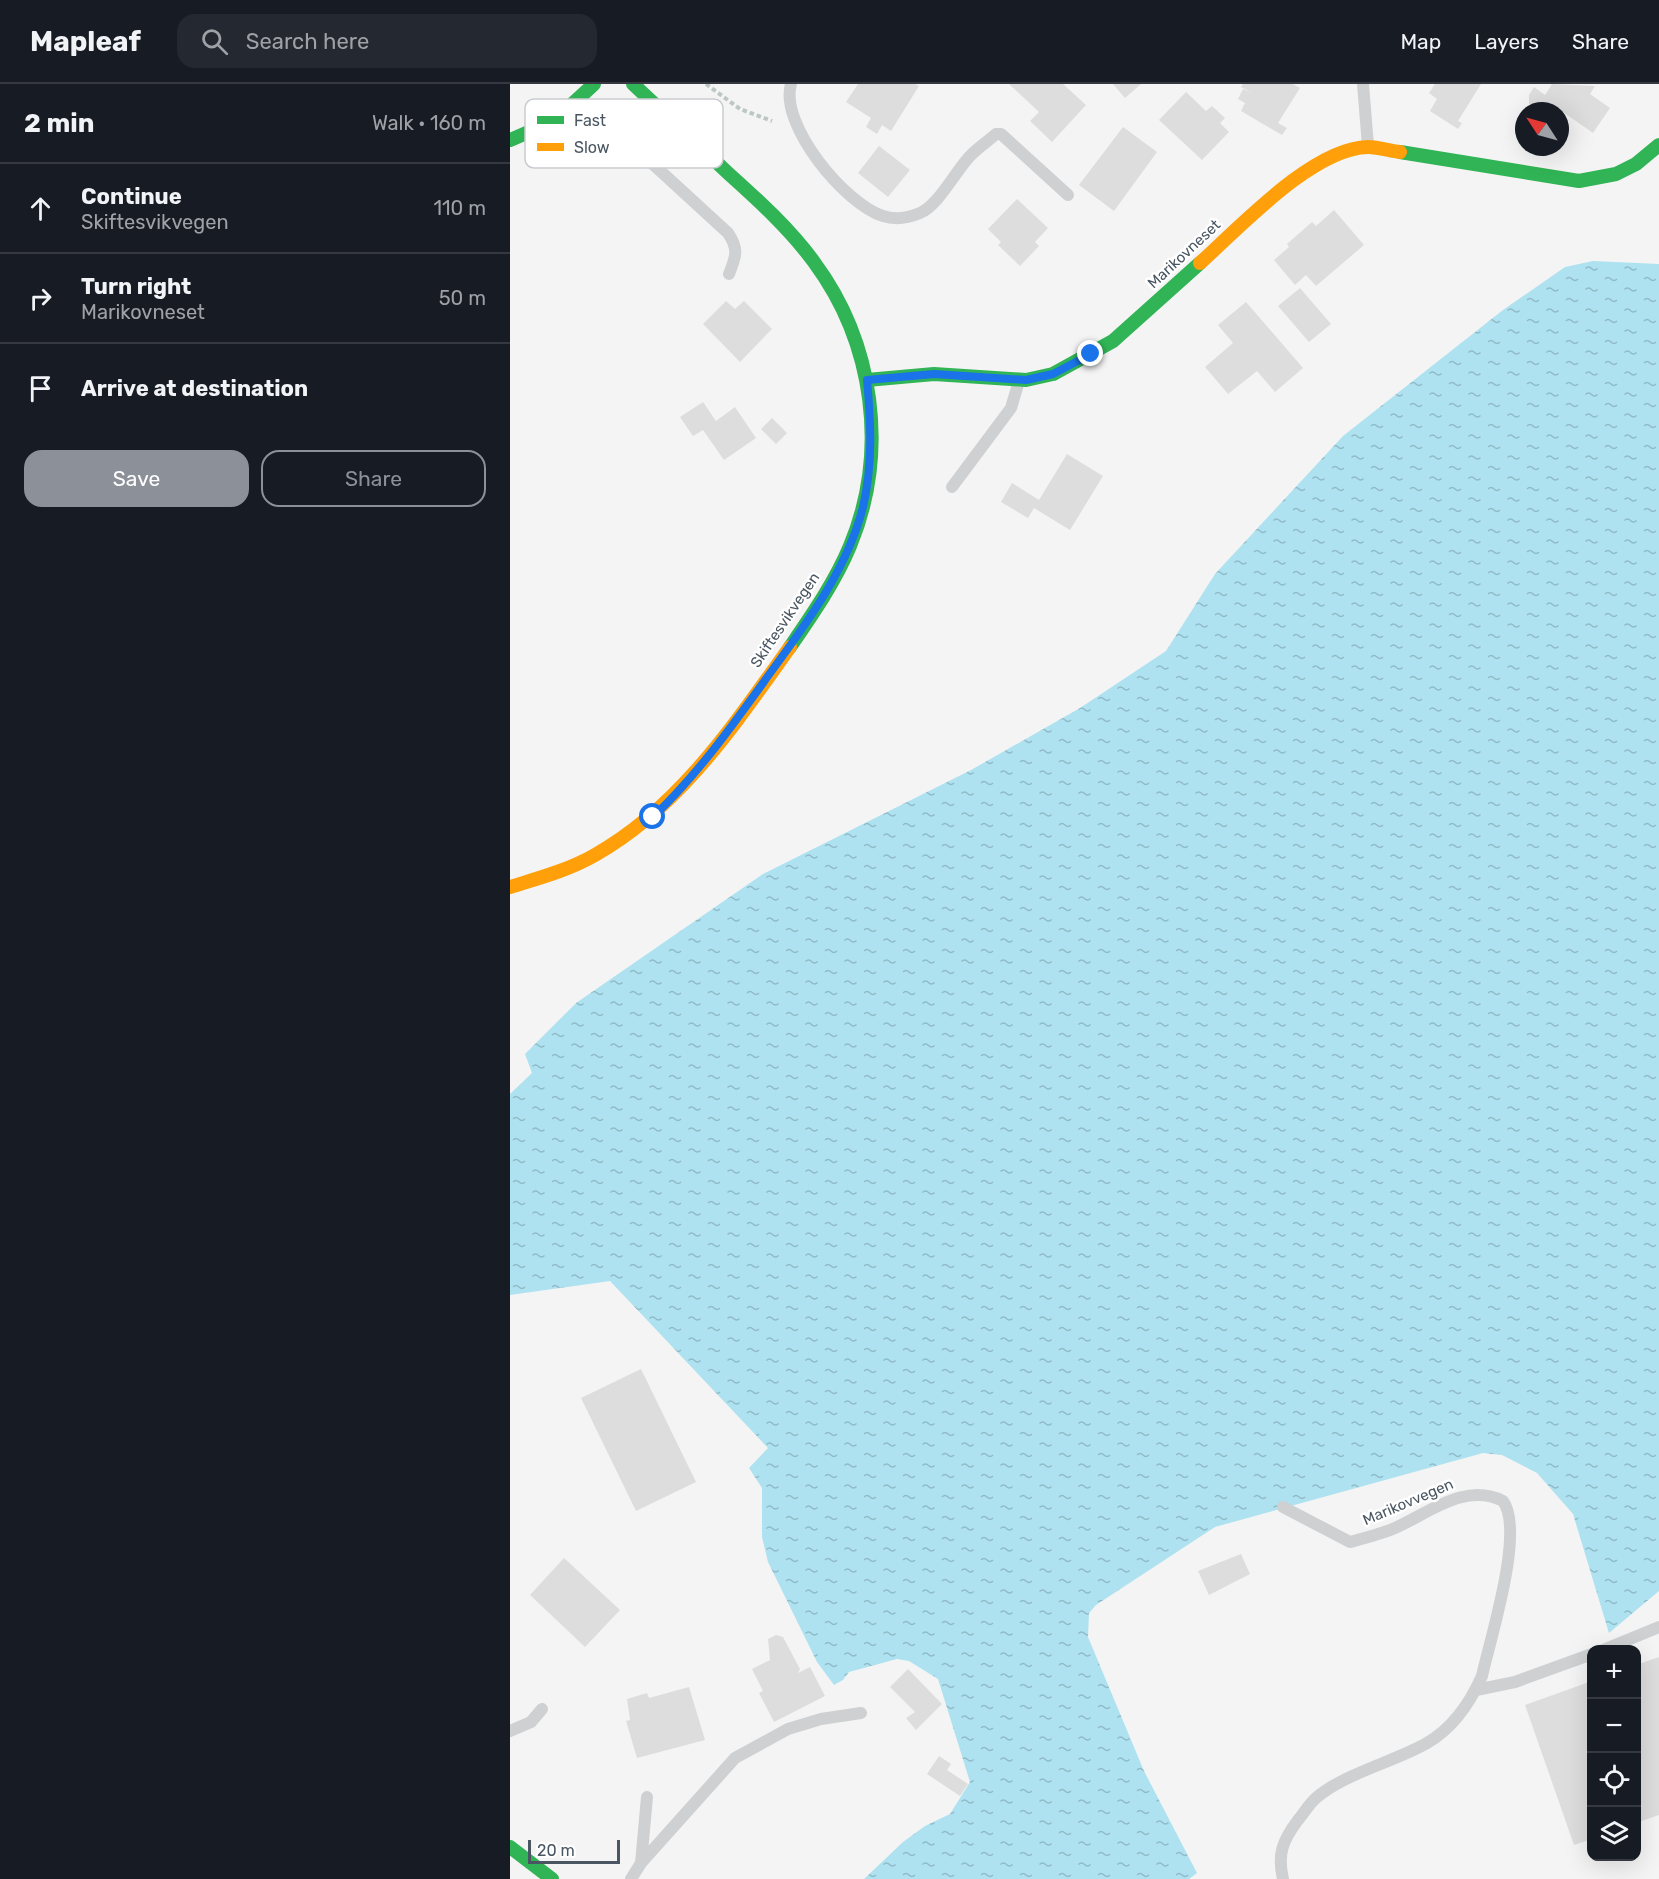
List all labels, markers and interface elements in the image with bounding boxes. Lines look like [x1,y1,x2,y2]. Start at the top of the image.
search box [177,14,597,68]
text: Mapleaf [30,25,141,58]
icon: search [198,25,231,58]
text: Search here [246,28,369,55]
text: Map [1400,29,1441,54]
text: Layers [1474,29,1539,54]
text: Share [1572,29,1629,54]
legend [525,99,723,168]
north arrow [1515,102,1569,156]
text: 2 min [24,108,94,139]
text: Walk · 160 m [372,111,486,135]
text: Fast [574,111,606,130]
text: Slow [574,138,610,157]
text: Continue [81,183,182,210]
icon: ahead [24,192,57,225]
text: 110 m [434,196,486,220]
text: Skiftesvikvegen [81,210,229,234]
street label: Marikovneset [1144,216,1224,292]
text: Turn right [81,273,191,300]
icon: right [24,282,57,315]
text: 50 m [439,286,486,310]
text: Marikovneset [81,300,205,324]
route end [1077,340,1103,366]
icon: arrive [24,372,57,405]
text: Arrive at destination [81,375,308,402]
button: Save [24,450,249,507]
button: Share [261,450,486,507]
street label: Skiftesvikvegen [747,569,823,671]
route start [639,803,665,829]
street label: Marikovvegen [1360,1475,1456,1529]
map controls [1587,1645,1641,1861]
button: + [1587,1645,1641,1699]
button: − [1587,1699,1641,1753]
button: locate [1587,1753,1641,1807]
button: layers [1587,1807,1641,1861]
scale bar [528,1837,620,1864]
text: 20 m [537,1841,575,1860]

